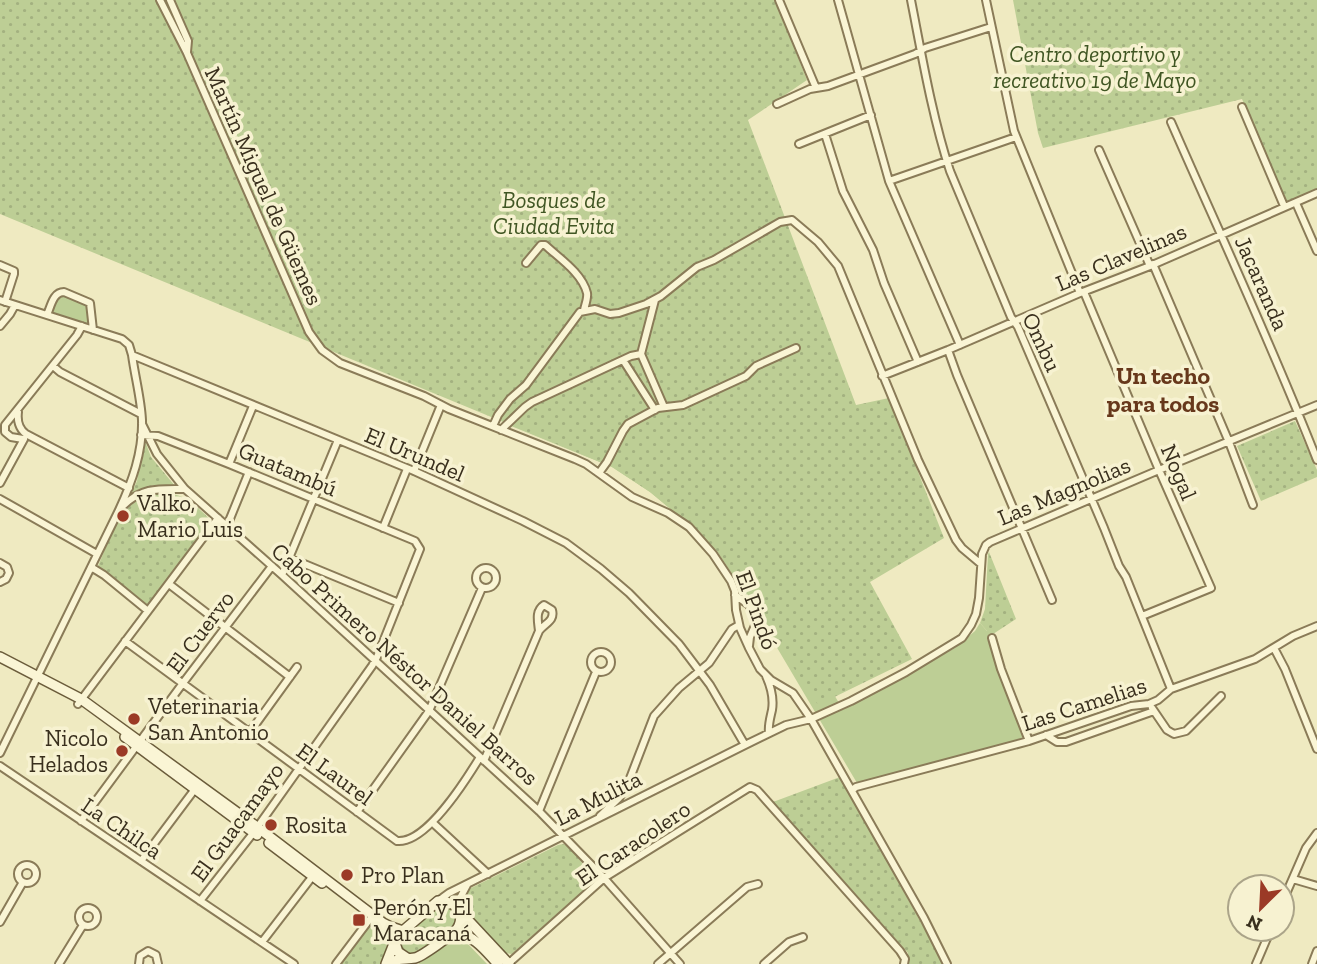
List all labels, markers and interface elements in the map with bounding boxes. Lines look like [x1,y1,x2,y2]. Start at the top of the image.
park label: Centro deportivo y recreativo 19 de Mayo [992,40,1197,94]
street label: Martín Miguel de Güemes [199,63,329,309]
park label: Bosques de Ciudad Evita [493,186,615,240]
street label: Las Clavelinas [1051,217,1191,297]
street label: Jacaranda [1229,231,1295,335]
street label: Ombu [1016,308,1068,376]
district label: Un techo para todos [1107,361,1219,418]
street label: El Urundel [361,420,469,488]
street label: Guatambú [234,436,342,502]
street label: Nogal [1155,440,1203,504]
street label: Las Magnolias [993,450,1135,532]
place label: Valko, Mario Luis [136,489,243,543]
marker: Valko, Mario Luis [115,508,131,524]
street label: Cabo Primero Néstor Daniel Barros [266,537,544,791]
street label: El Pindó [730,567,784,653]
street label: El Cuervo [160,585,240,679]
street label: Las Camelias [1018,671,1150,737]
place label: Veterinaria San Antonio [147,692,269,746]
marker: Veterinaria San Antonio [126,711,142,727]
place label: Nicolo Helados [29,724,108,778]
street label: El Laurel [291,737,379,811]
marker: Nicolo Helados [114,743,130,759]
street label: El Guacamayo [184,757,290,887]
street label: La Mulita [550,764,646,832]
street label: La Chilca [76,791,168,865]
street label: El Caracolero [570,794,696,892]
place label: Rosita [285,811,347,839]
marker: Rosita [263,817,279,833]
place label: Pro Plan [361,861,445,889]
marker: Pro Plan [339,867,355,883]
north arrow [1226,873,1296,943]
place label: Perón y El Maracaná [373,893,472,947]
text: N [1243,910,1266,937]
marker: Perón y El Maracaná [351,912,367,928]

